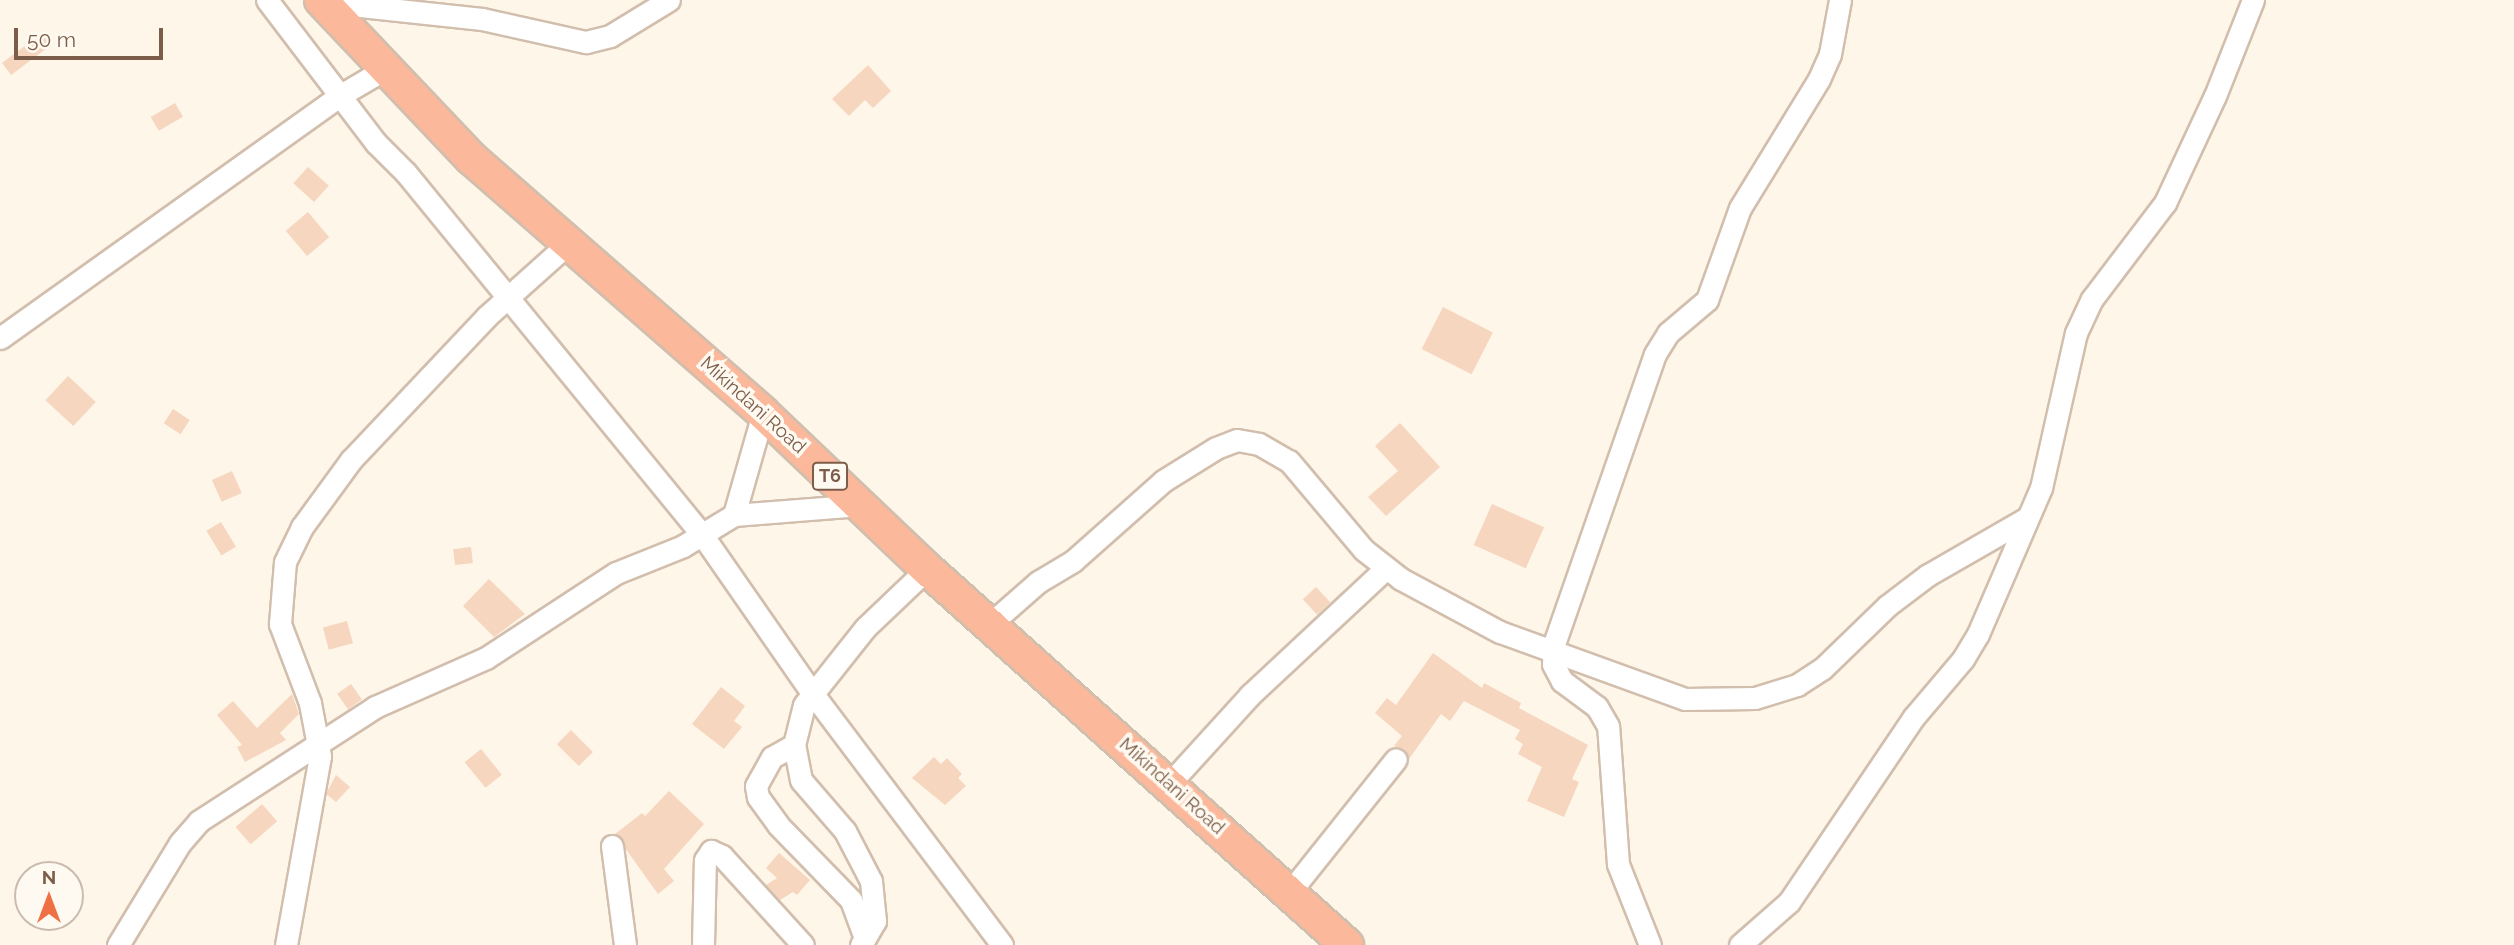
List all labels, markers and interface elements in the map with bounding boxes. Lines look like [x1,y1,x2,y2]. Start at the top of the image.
scale bar [18,14,166,58]
text: 50 m [27,27,76,52]
street label: Mikindani Road [696,352,810,458]
road number: T6 [811,462,849,490]
street label: Mikindani Road [1115,733,1229,839]
north arrow [14,861,84,931]
text: N [42,866,56,888]

